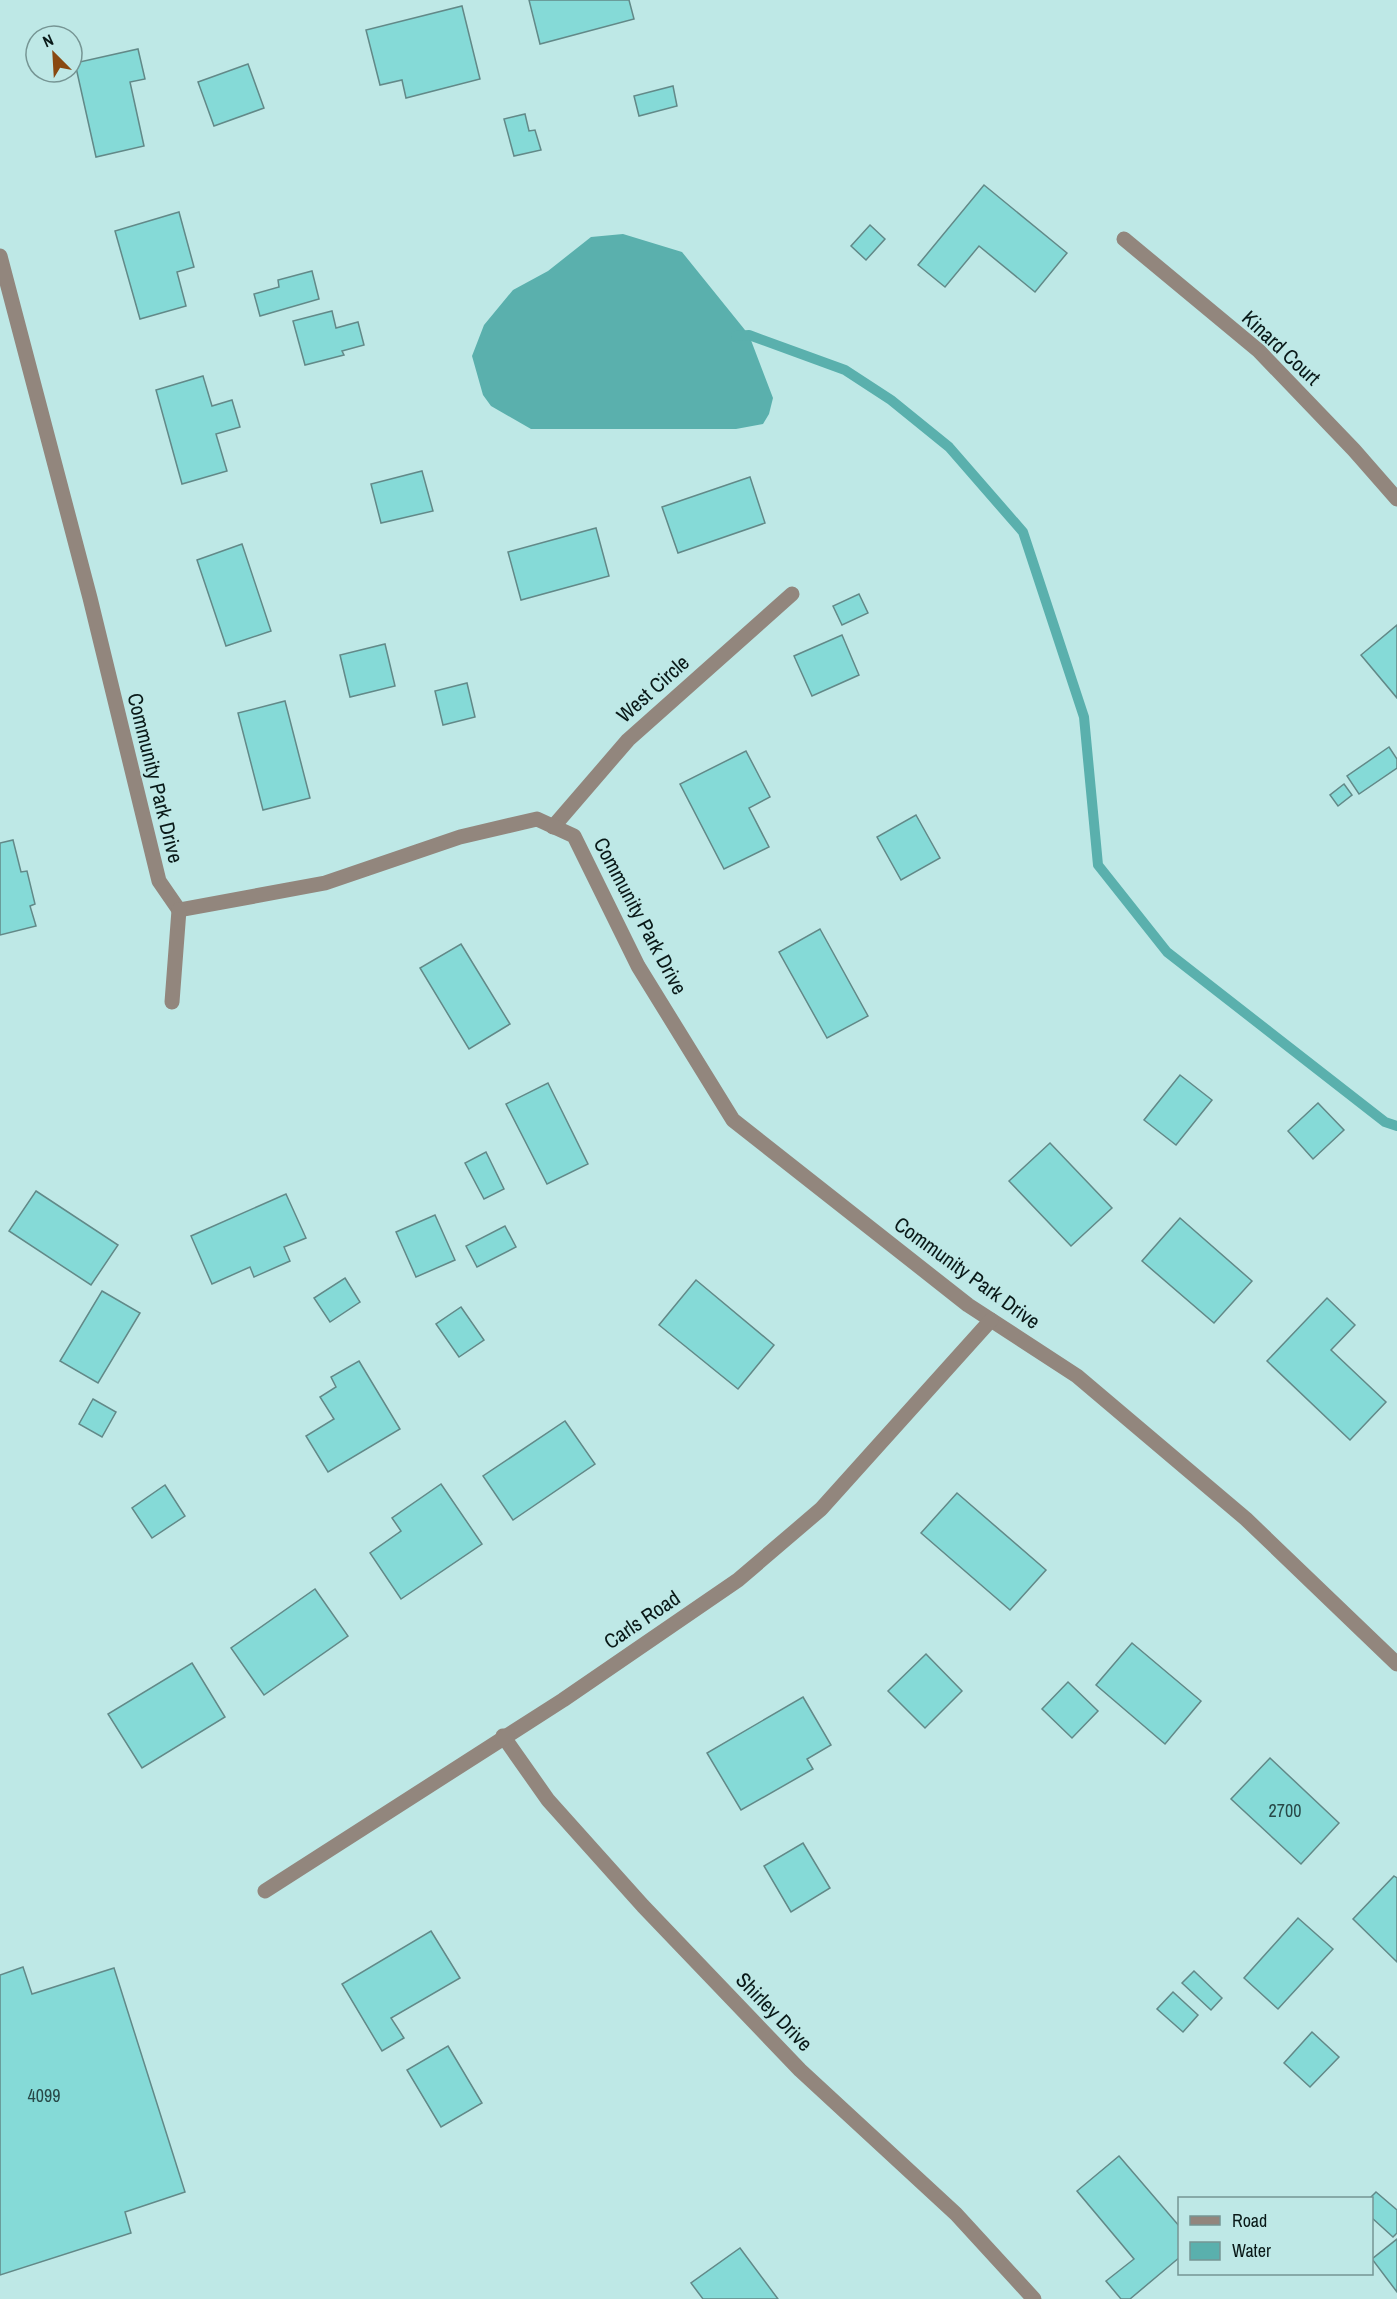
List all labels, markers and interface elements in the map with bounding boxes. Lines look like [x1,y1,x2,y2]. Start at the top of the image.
north arrow [24,24,84,84]
text: N [39,28,57,52]
street label: Kinard Court [1236,304,1327,392]
street label: West Circle [610,648,695,729]
street label: Community Park Drive [120,690,191,866]
street label: Community Park Drive [587,832,694,999]
street label: Community Park Drive [888,1210,1046,1336]
street label: Carls Road [598,1583,686,1656]
house number: 2700 [1269,1798,1301,1823]
street label: Shirley Drive [729,1966,819,2058]
house number: 4099 [28,2083,60,2108]
legend [1178,2197,1373,2275]
text: Road [1232,2208,1267,2233]
text: Water [1232,2238,1271,2263]

